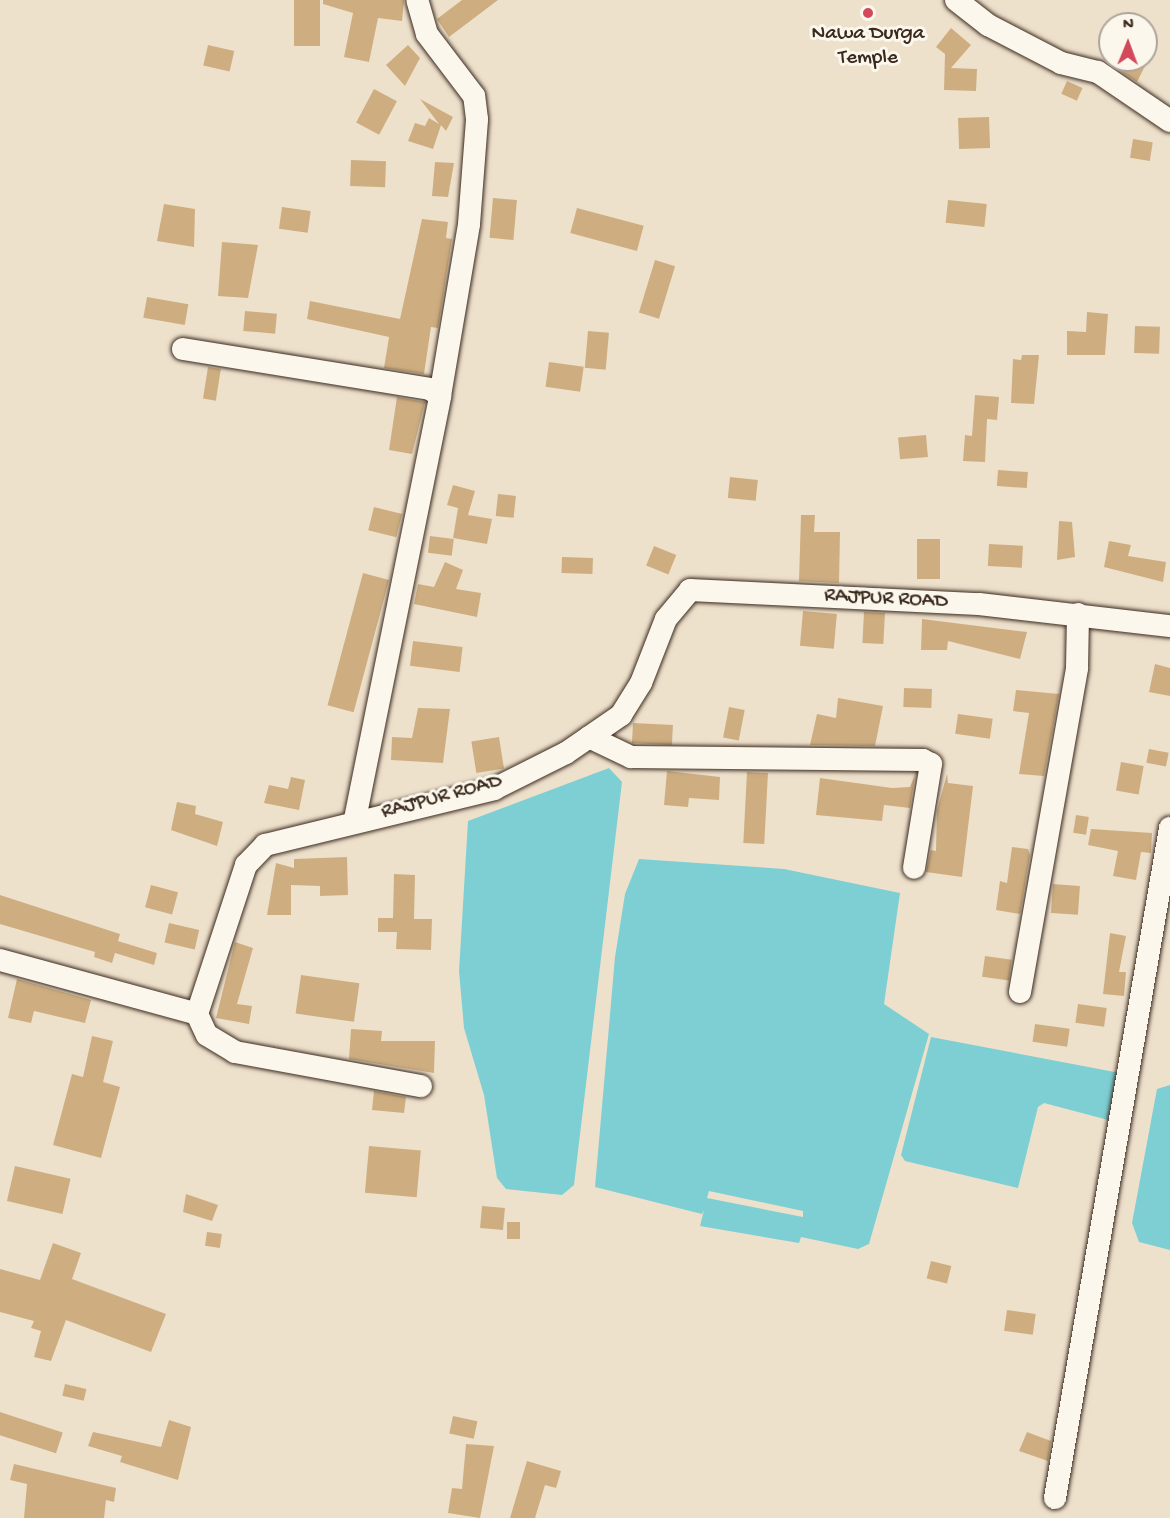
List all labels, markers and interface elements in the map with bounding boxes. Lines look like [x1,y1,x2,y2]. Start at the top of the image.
marker: Nawa Durga Temple [861,6,875,20]
north arrow [1098,12,1158,72]
text: N [1123,16,1134,35]
place label: Nawa Durga Temple [812,22,924,72]
street label: RAJPUR ROAD [823,584,949,616]
street label: RAJPUR ROAD [379,770,505,826]

